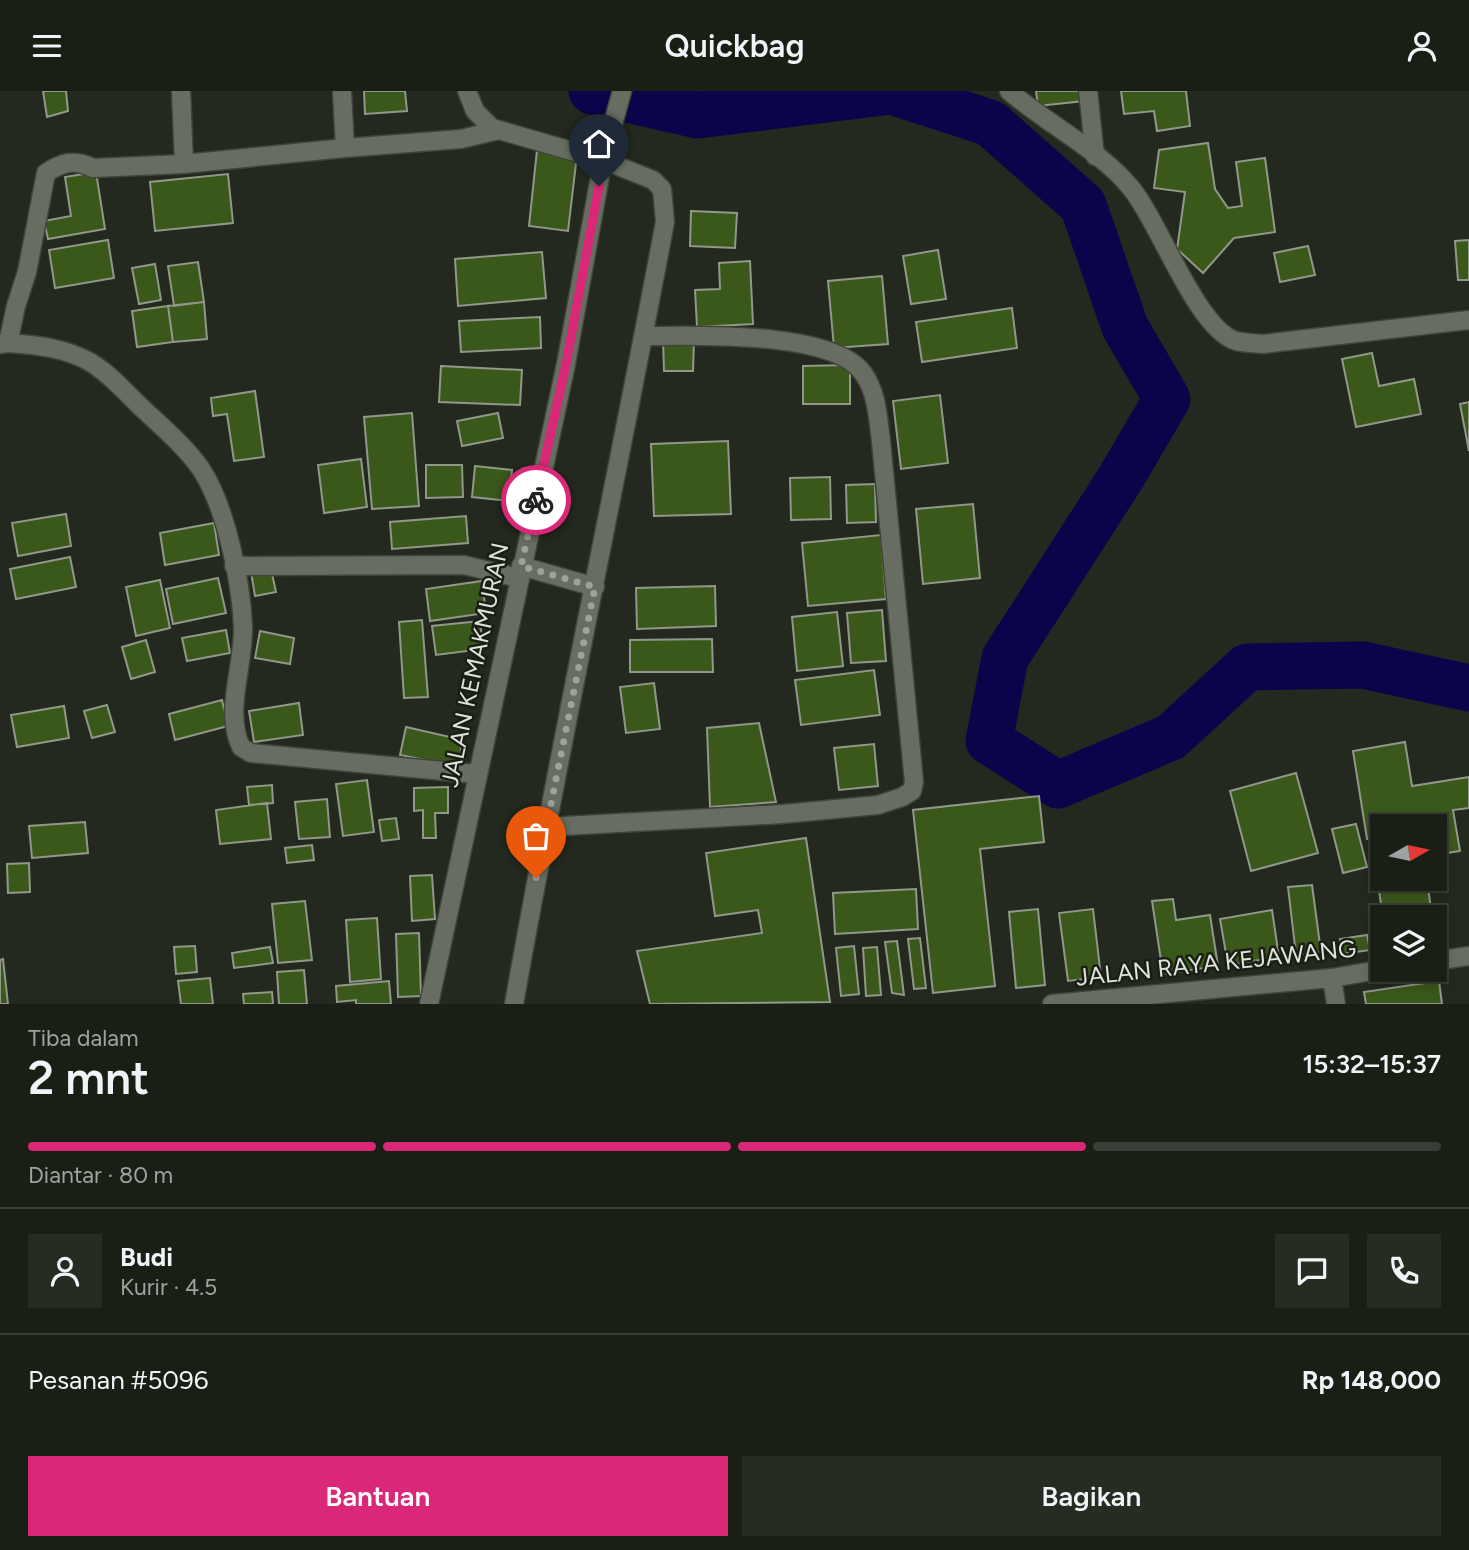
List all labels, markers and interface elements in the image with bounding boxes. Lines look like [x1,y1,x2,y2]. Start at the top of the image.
icon: menu [28,27,66,65]
text: Quickbag [665,27,804,65]
icon: person [1403,27,1441,65]
pin [569,114,629,186]
icon: home [580,125,618,163]
courier [501,465,571,535]
icon: bike [517,481,555,519]
street label: JALAN KEMAKMURAN [434,540,515,790]
pin [506,806,566,878]
north arrow [1370,814,1447,891]
map controls [1370,814,1447,982]
icon: bag [517,817,555,855]
button: layers [1370,905,1447,982]
street label: JALAN RAYA KEJAWANG [1074,933,1357,992]
text: Tiba dalam [28,1024,139,1052]
text: 15:32–15:37 [1302,1048,1441,1080]
text: 2 mnt [28,1050,149,1106]
text: Diantar · 80 m [28,1161,173,1189]
button: person [28,1234,102,1308]
button: chat [1275,1234,1349,1308]
button: phone [1367,1234,1441,1308]
text: Budi [120,1241,173,1273]
text: Kurir · 4.5 [120,1273,217,1301]
text: Pesanan #5096 [28,1364,208,1396]
text: Rp 148,000 [1302,1364,1441,1396]
button: Bantuan [28,1456,728,1536]
button: Bagikan [742,1456,1441,1536]

